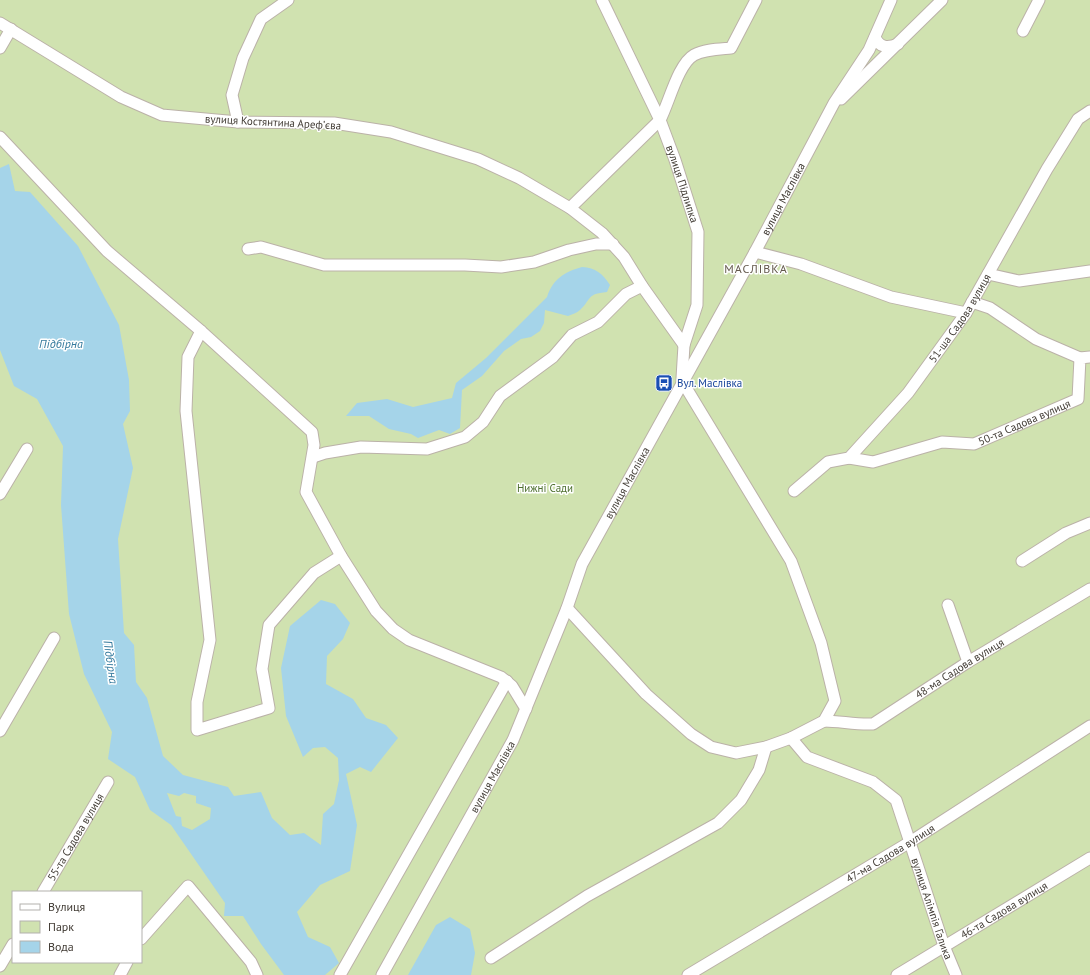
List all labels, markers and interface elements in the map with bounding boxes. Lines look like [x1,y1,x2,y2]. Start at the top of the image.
street label: вулиця Костянтина Арефʼєва [205,111,341,133]
street label: вулиця Підлипка [663,143,702,224]
street label: вулиця Маслівка [758,160,808,238]
district label: МАСЛІВКА [724,261,788,276]
street label: 51-ша Садова вулиця [926,271,994,365]
water label: Підбірна [39,336,83,351]
bus stop icon: Вул. Маслівка [654,373,674,393]
place label: Вул. Маслівка [677,376,742,390]
street label: 50-та Садова вулиця [976,396,1073,448]
street label: вулиця Маслівка [601,444,653,521]
park label: Нижні Сади [517,481,573,495]
street label: 48-ма Садова вулиця [912,635,1006,702]
water label: Підбірна [101,639,121,685]
street label: вулиця Маслівка [467,738,518,815]
street label: 55-та Садова вулиця [44,791,107,883]
street label: 47-ма Садова вулиця [843,821,937,886]
street label: вулиця Алімпія Галика [908,856,956,961]
street label: 46-та Садова вулиця [958,878,1050,942]
legend [12,891,142,963]
text: Вулиця [48,899,85,914]
text: Парк [48,919,74,934]
text: Вода [48,939,74,954]

